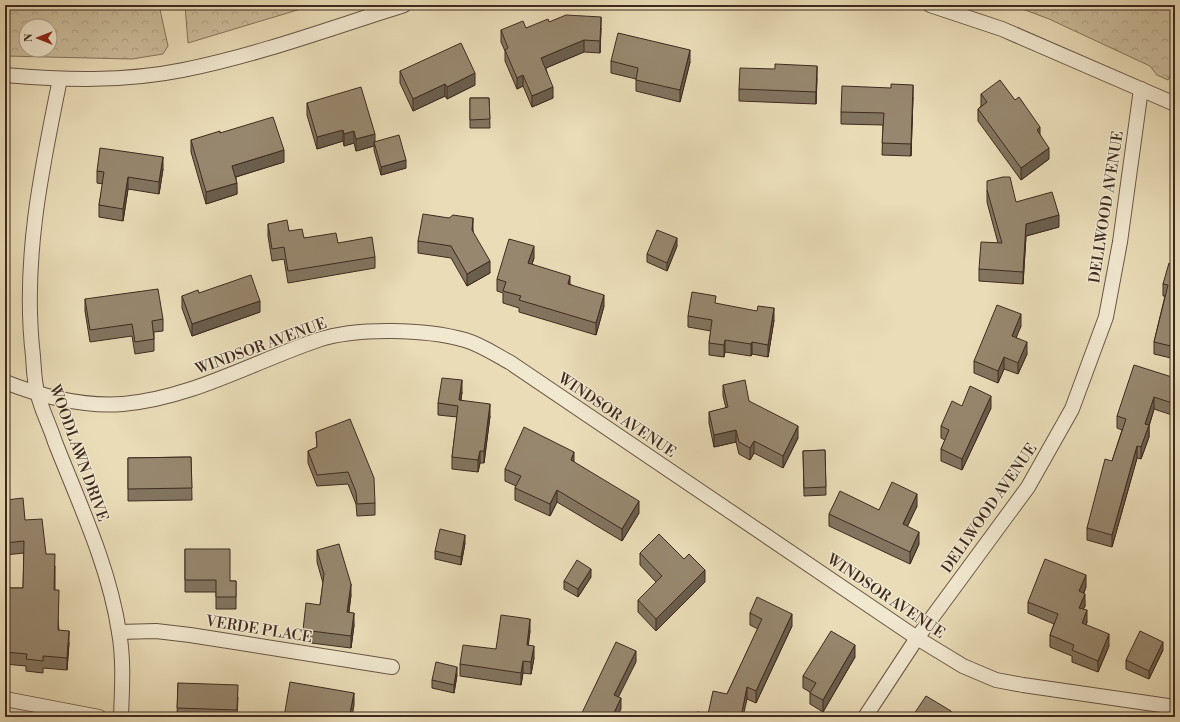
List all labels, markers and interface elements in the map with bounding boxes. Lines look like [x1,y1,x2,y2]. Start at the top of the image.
north arrow [18,18,58,58]
text: N [22,33,36,42]
street label: DELLWOOD AVENUE [1085,130,1128,285]
street label: WINDSOR AVENUE [192,314,329,379]
street label: WINDSOR AVENUE [553,368,679,462]
street label: WOODLAWN DRIVE [45,381,112,524]
street label: DELLWOOD AVENUE [937,440,1041,577]
street label: WINDSOR AVENUE [822,549,948,643]
street label: VERDE PLACE [203,612,313,647]

